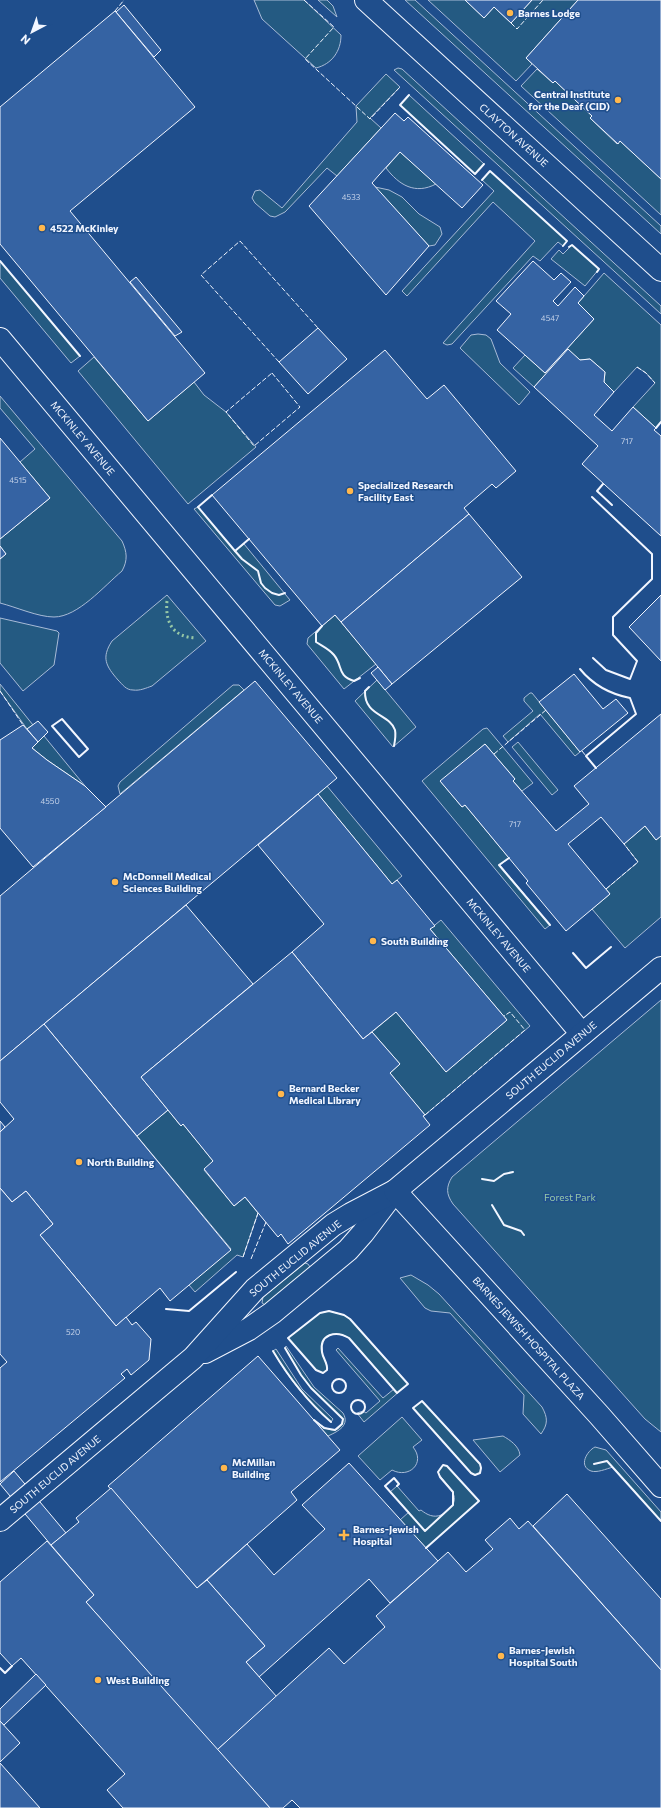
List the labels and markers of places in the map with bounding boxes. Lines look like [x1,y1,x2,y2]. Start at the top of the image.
place label: Barnes Lodge [518,7,580,19]
marker: Barnes Lodge [505,8,515,18]
place label: Central Institute for the Deaf (CID) [528,88,610,112]
marker: Central Institute for the Deaf (CID) [613,95,623,105]
place label: 4522 McKinley [50,222,119,234]
marker: 4522 McKinley [37,223,47,233]
place label: Specialized Research Facility East [358,479,454,503]
marker: Specialized Research Facility East [345,486,355,496]
place label: McDonnell Medical Sciences Building [123,870,212,894]
marker: McDonnell Medical Sciences Building [110,877,120,887]
place label: South Building [381,935,449,947]
marker: South Building [368,936,378,946]
place label: Bernard Becker Medical Library [289,1082,361,1106]
marker: Bernard Becker Medical Library [276,1089,286,1099]
place label: North Building [87,1156,155,1168]
marker: North Building [74,1157,84,1167]
place label: McMillan Building [232,1456,276,1480]
marker: McMillan Building [219,1463,229,1473]
place label: Barnes-Jewish Hospital [353,1523,419,1547]
marker: Barnes-Jewish Hospital [338,1529,350,1541]
place label: Barnes-Jewish Hospital South [509,1644,578,1668]
marker: Barnes-Jewish Hospital South [496,1651,506,1661]
place label: West Building [106,1674,170,1686]
marker: West Building [93,1675,103,1685]

